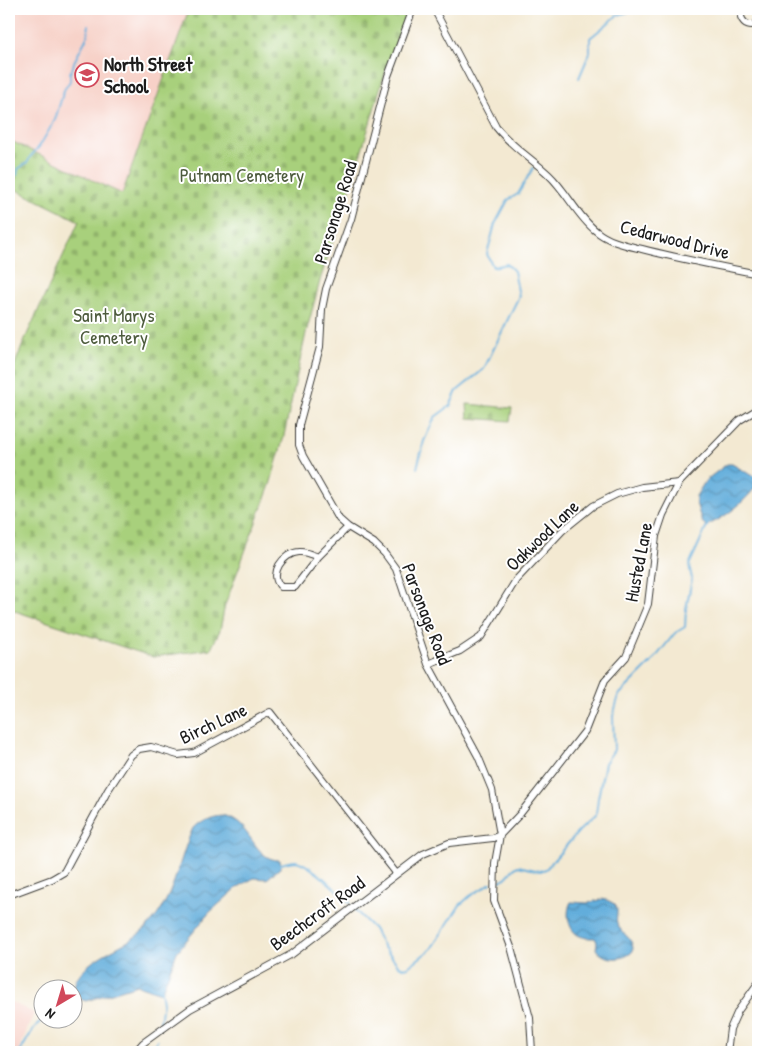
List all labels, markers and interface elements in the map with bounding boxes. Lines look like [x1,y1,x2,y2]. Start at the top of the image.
place label: North Street School [104,51,194,99]
school or university icon: North Street School [74,62,100,88]
street label: Parsonage Road [307,157,363,267]
park label: Putnam Cemetery [180,162,304,188]
street label: Cedarwood Drive [618,213,733,265]
park label: Saint Marys Cemetery [73,302,155,350]
street label: Oakwood Lane [500,493,585,576]
street label: Husted Lane [618,520,659,604]
street label: Parsonage Road [396,560,458,669]
street label: Birch Lane [175,696,251,750]
street label: Beechcroft Road [264,869,370,956]
north arrow [32,978,82,1028]
text: N [40,1005,58,1024]

